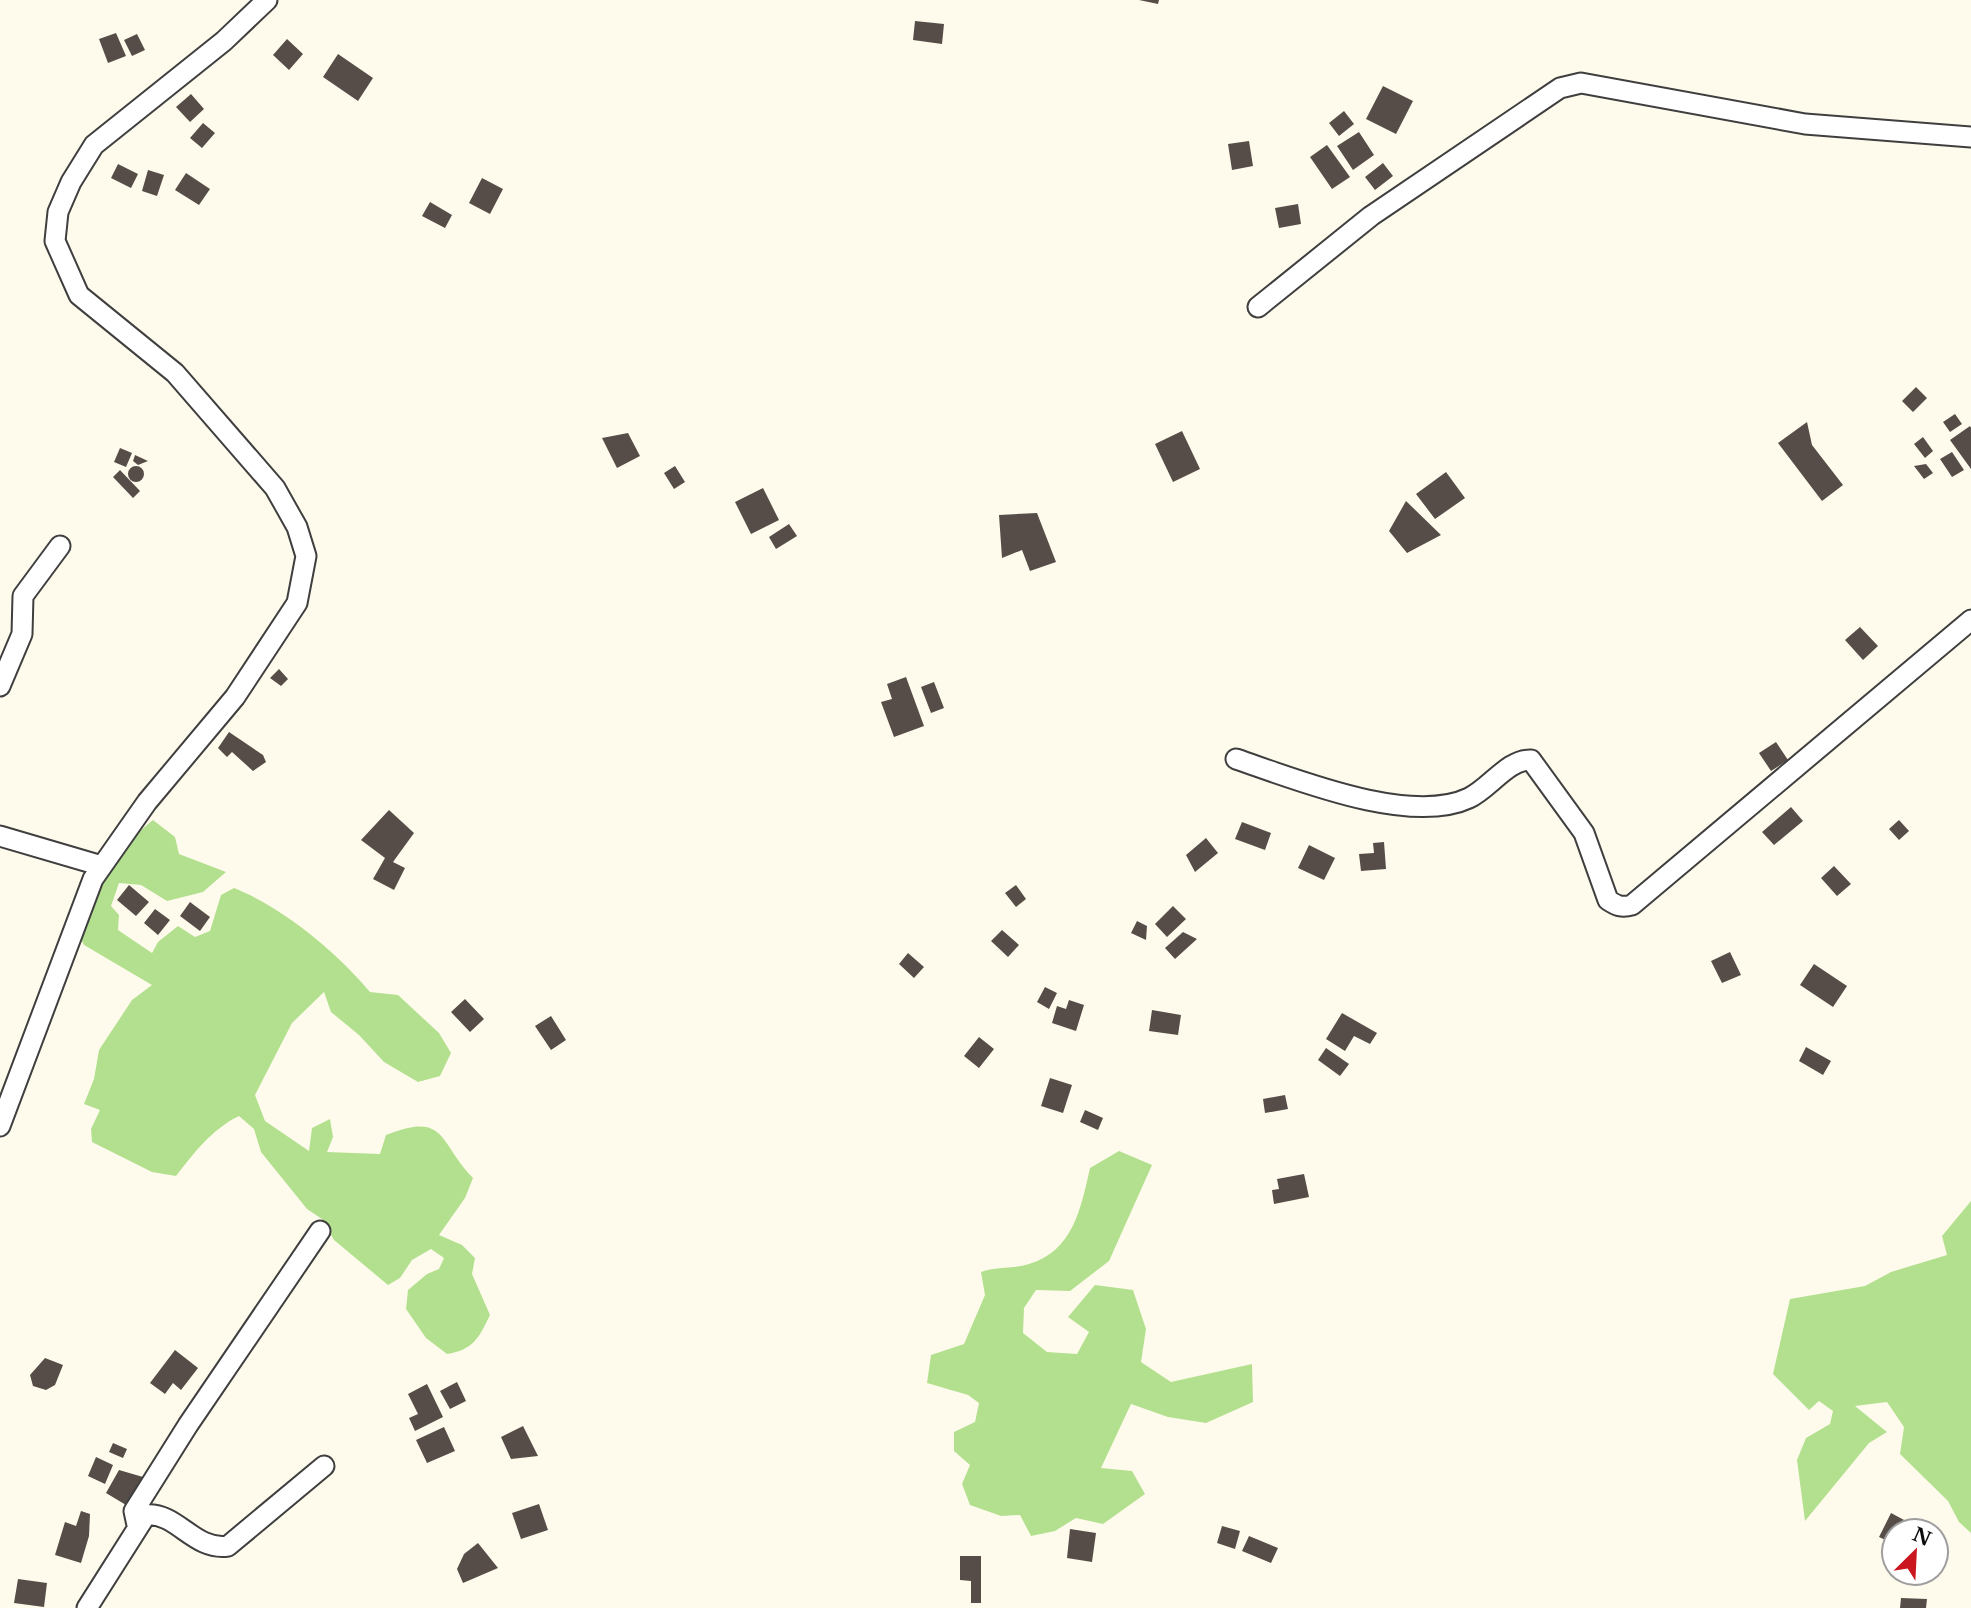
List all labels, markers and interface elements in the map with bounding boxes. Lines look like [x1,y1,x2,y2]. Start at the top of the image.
north arrow [1880,1517,1950,1587]
text: N [1909,1523,1935,1551]

